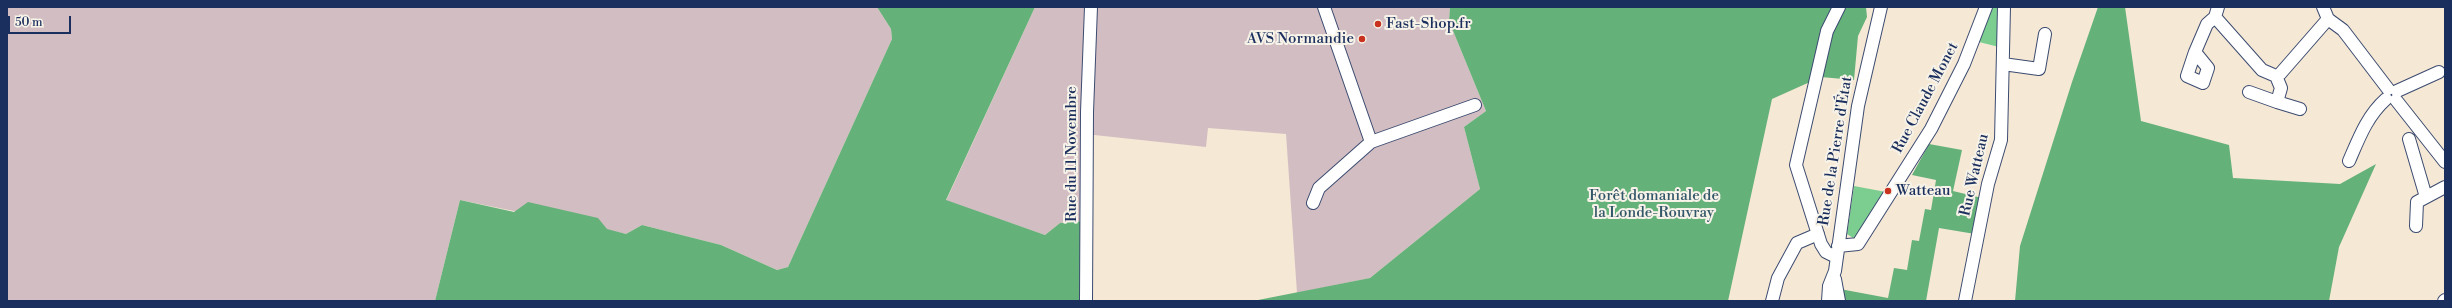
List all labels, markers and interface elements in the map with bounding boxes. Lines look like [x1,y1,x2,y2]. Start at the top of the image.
scale bar [10,8,73,34]
text: 50 m [15,15,43,30]
place label: Fast-Shop.fr [1386,15,1471,33]
marker: Fast-Shop.fr [1373,19,1383,29]
place label: AVS Normandie [1247,30,1354,48]
marker: AVS Normandie [1357,34,1367,44]
street label: Rue Claude Monet [1889,39,1963,157]
street label: Rue de la Pierre d'État [1815,75,1857,227]
street label: Rue du 11 Novembre [1063,86,1081,222]
street label: Rue Watteau [1957,132,1993,218]
place label: Watteau [1896,182,1950,200]
marker: Watteau [1883,186,1893,196]
park label: Forêt domaniale de la Londe-Rouvray [1589,187,1719,222]

